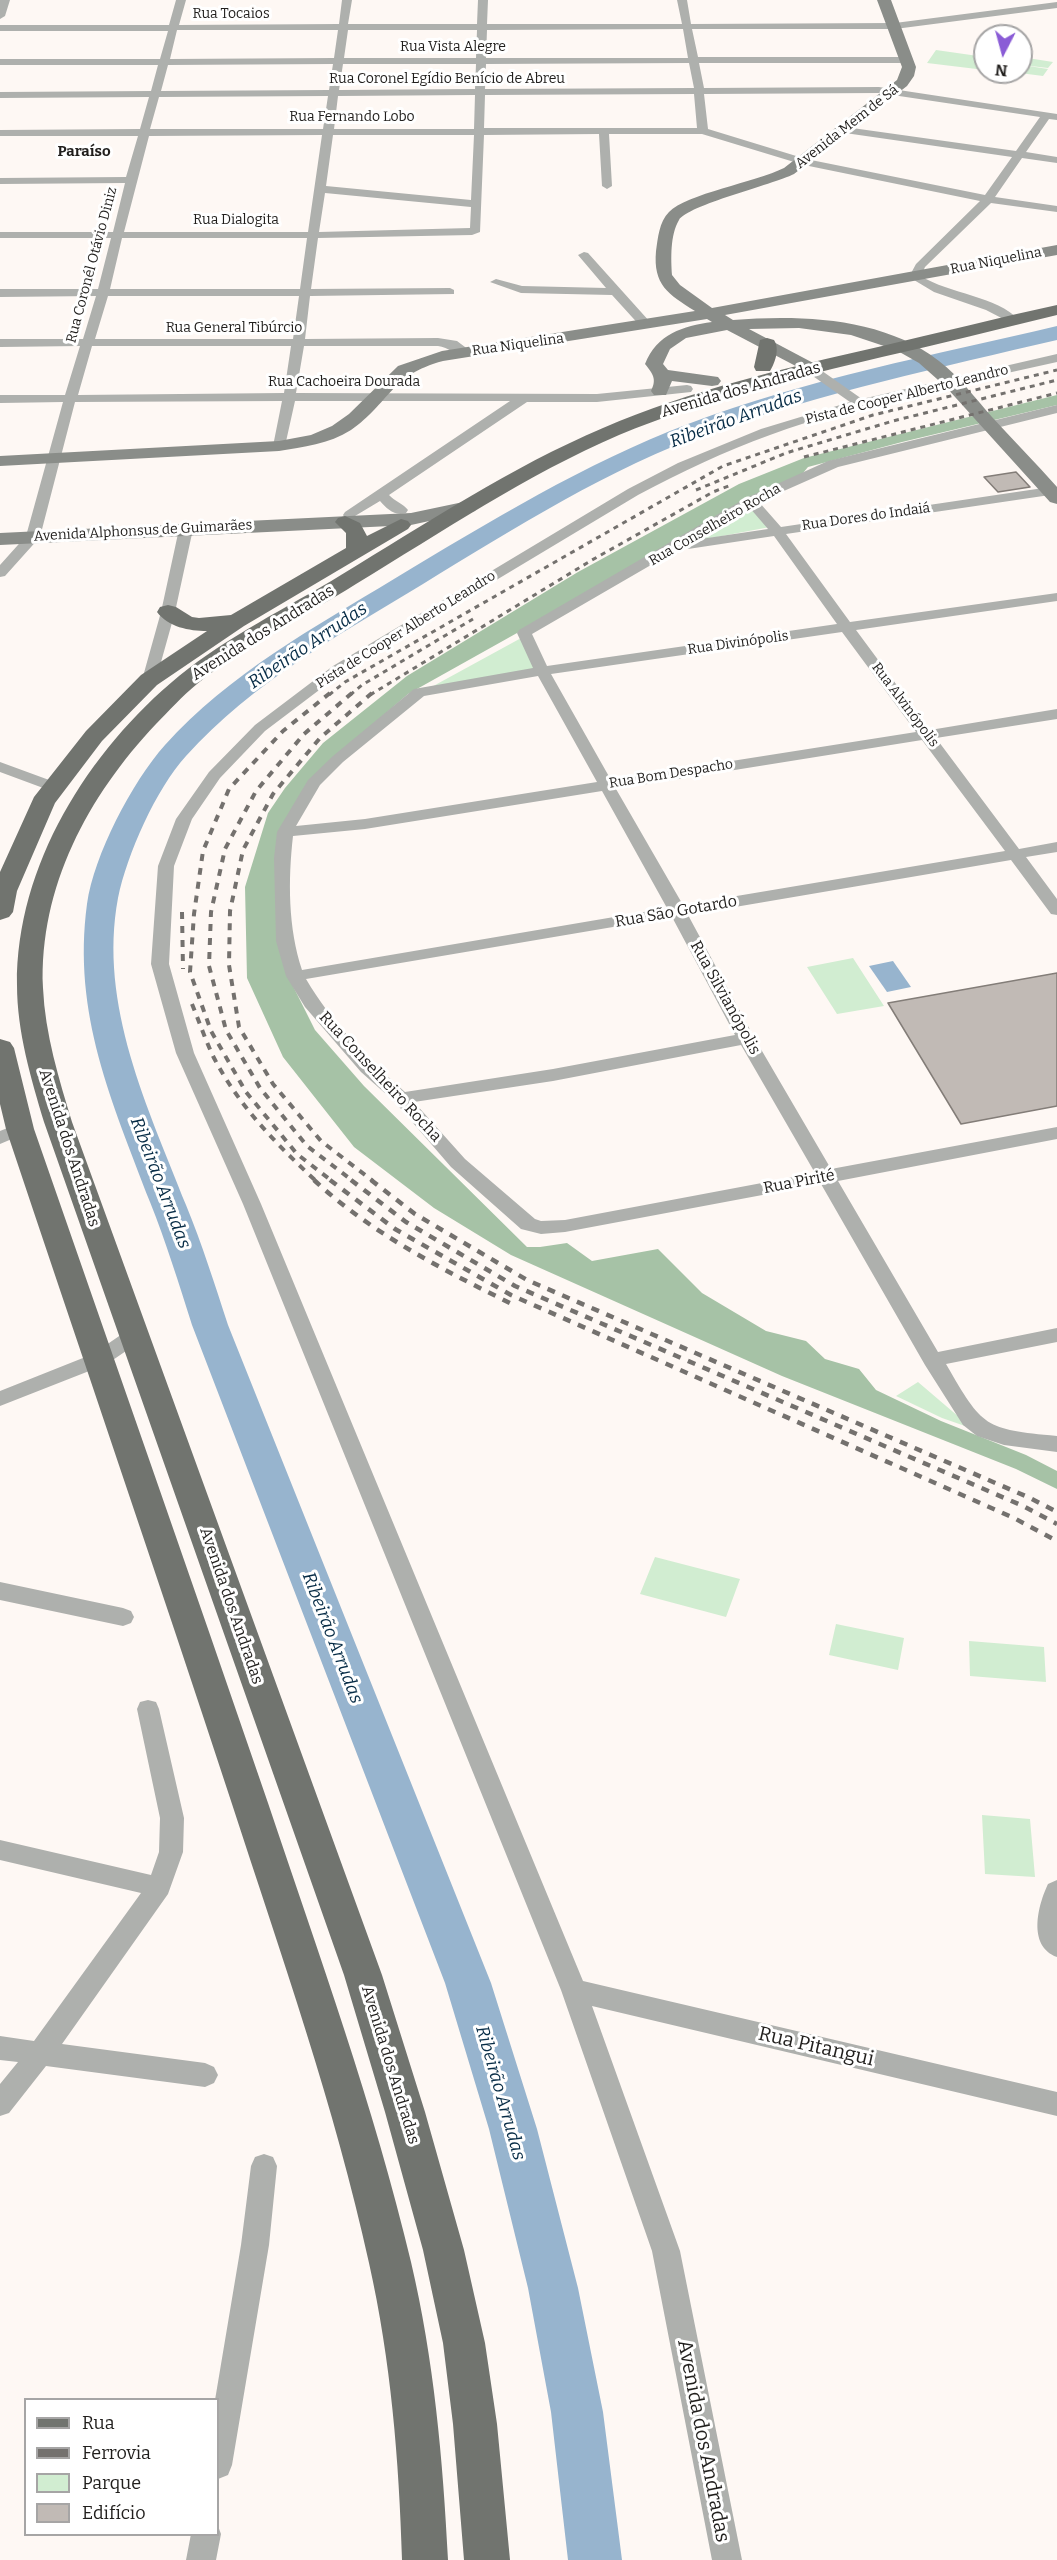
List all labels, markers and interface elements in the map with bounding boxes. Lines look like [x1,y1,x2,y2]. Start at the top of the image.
street label: Rua Tocaios [192,6,270,22]
north arrow [973,24,1033,84]
street label: Rua Vista Alegre [400,39,506,55]
text: N [994,60,1008,81]
street label: Rua Coronel Egídio Benício de Abreu [329,71,565,87]
street label: Avenida Mem de Sá [792,82,902,172]
street label: Rua Fernando Lobo [289,109,415,125]
district label: Paraíso [57,143,111,161]
street label: Rua Coronél Otávio Diniz [63,185,121,345]
street label: Rua Dialogita [193,212,279,228]
street label: Rua Niquelina [949,244,1043,278]
street label: Rua General Tibúrcio [166,320,302,336]
street label: Rua Niquelina [471,330,565,360]
street label: Avenida dos Andradas [659,358,823,422]
street label: Pista de Cooper Alberto Leandro [804,362,1010,428]
street label: Rua Cachoeira Dourada [268,374,420,390]
water label: Ribeirão Arrudas [667,385,805,453]
street label: Rua Conselheiro Rocha [646,480,784,570]
street label: Rua Dores do Indaiá [801,500,931,534]
street label: Avenida Alphonsus de Guimarães [33,517,253,545]
street label: Pista de Cooper Alberto Leandro [313,568,499,692]
street label: Avenida dos Andradas [188,581,338,685]
water label: Ribeirão Arrudas [244,598,372,694]
street label: Rua Divinópolis [687,628,789,658]
street label: Rua Alvinópolis [868,659,942,751]
street label: Rua Bom Despacho [608,756,734,792]
street label: Rua São Gotardo [614,892,738,932]
street label: Rua Silvianópolis [686,938,764,1058]
street label: Rua Conselheiro Rocha [315,1008,445,1146]
street label: Avenida dos Andradas [34,1067,104,1229]
water label: Ribeirão Arrudas [125,1114,195,1252]
street label: Rua Pirité [762,1166,836,1198]
street label: Avenida dos Andradas [195,1525,267,1687]
water label: Ribeirão Arrudas [297,1569,367,1707]
street label: Avenida dos Andradas [357,1983,423,2147]
street label: Rua Pitangui [756,2022,876,2072]
water label: Ribeirão Arrudas [470,2023,530,2163]
street label: Avenida dos Andradas [672,2338,734,2544]
legend [24,2398,219,2536]
text: Rua [82,2412,115,2434]
text: Ferrovia [82,2442,151,2464]
text: Parque [82,2472,141,2494]
text: Edifício [82,2502,146,2524]

